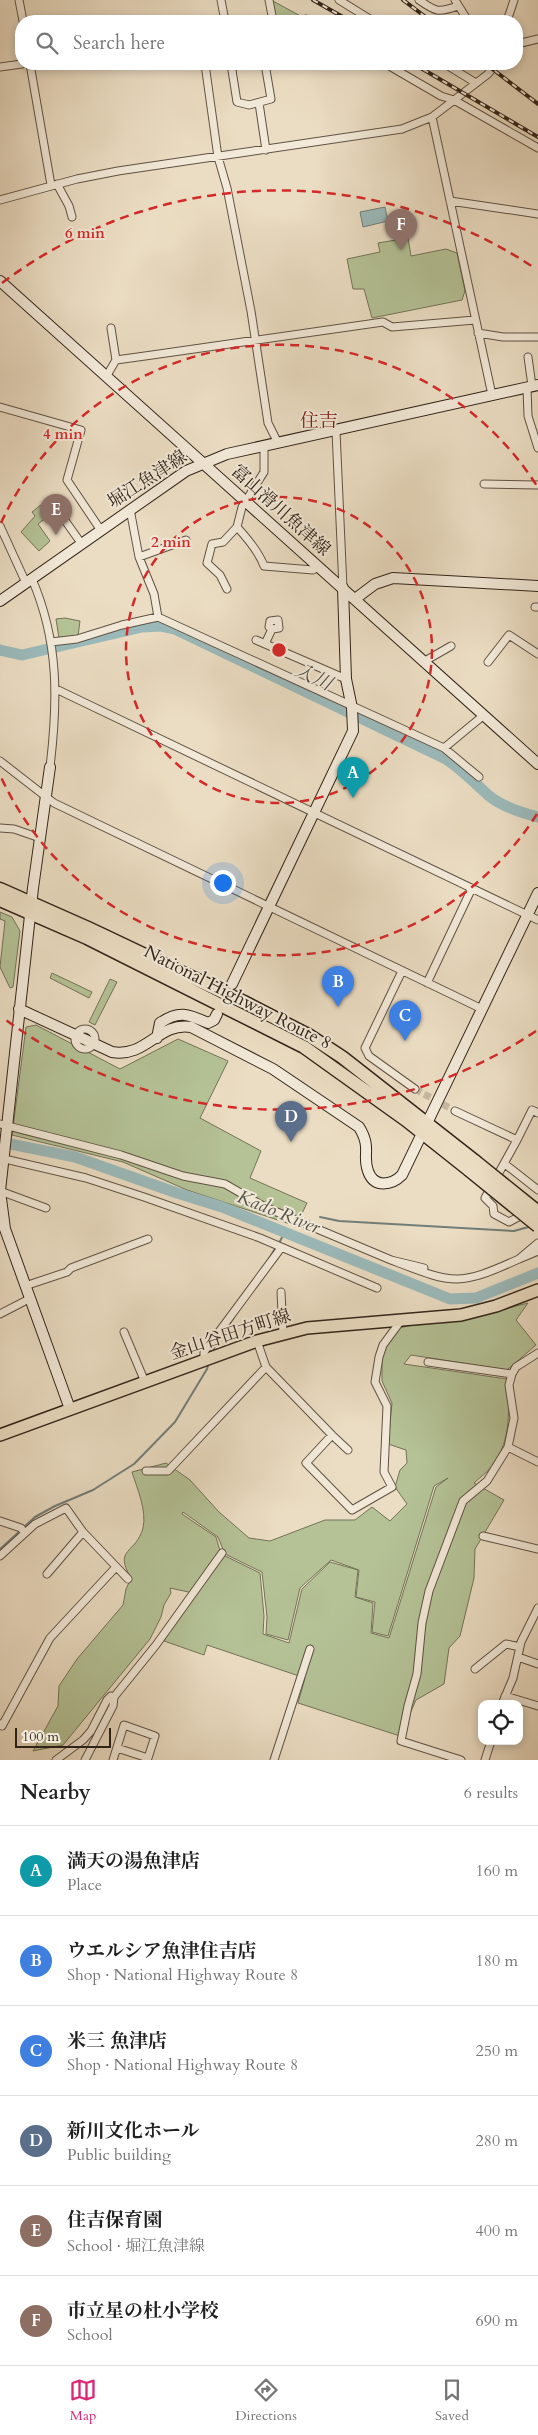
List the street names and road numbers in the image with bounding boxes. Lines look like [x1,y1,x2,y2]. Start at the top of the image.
street label: 堀江魚津線 [103,444,192,514]
street label: 富山滑川魚津線 [225,459,336,562]
street label: National Highway Route 8 [140,939,336,1056]
street label: 金山谷田方町線 [166,1303,294,1366]

